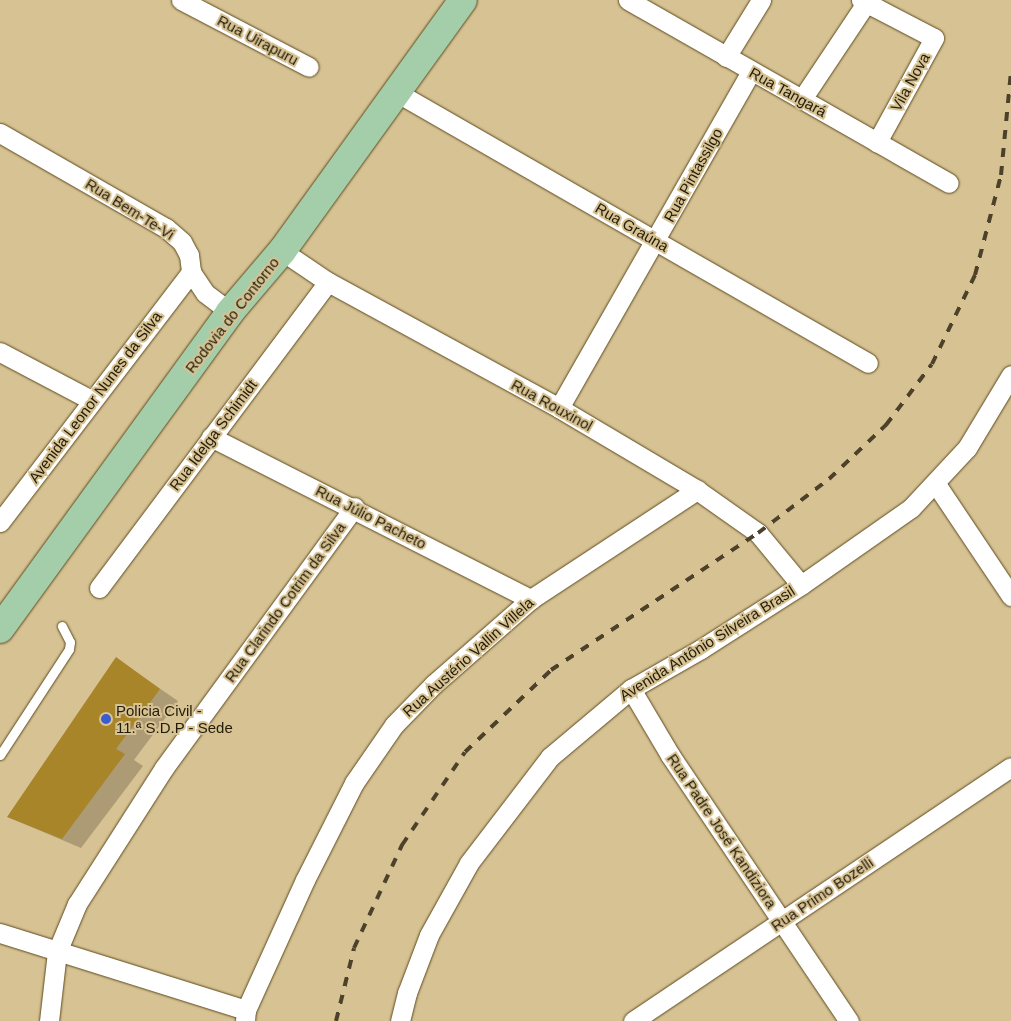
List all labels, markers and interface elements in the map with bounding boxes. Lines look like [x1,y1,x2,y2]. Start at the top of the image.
street label: Rua Uirapuru [214,11,302,69]
street label: Vila Nova [887,50,933,114]
street label: Rua Tangará [746,63,830,121]
street label: Rua Pintassilgo [660,125,726,225]
street label: Rua Bem-Te-Vi [82,174,178,244]
street label: Rua Graúna [592,199,672,255]
street label: Rodovia do Contorno [181,254,283,376]
street label: Avenida Leonor Nunes da Silva [25,308,165,486]
street label: Rua Rouxinol [508,375,596,435]
street label: Rua Idelga Schimidt [165,376,261,494]
street label: Rua Júlio Pacheto [313,481,429,553]
street label: Rua Clarindo Cotrim da Silva [221,518,349,686]
street label: Avenida Antônio Silveira Brasil [616,581,798,705]
street label: Rua Austério Vallin Villela [399,593,537,721]
place label: Policia Civil - 11.ª S.D.P - Sede [116,701,233,736]
marker: Policia Civil - 11.ª S.D.P - Sede [100,713,112,725]
street label: Rua Padre José Kandiziora [663,750,781,912]
street label: Rua Primo Bozelli [768,853,876,935]

